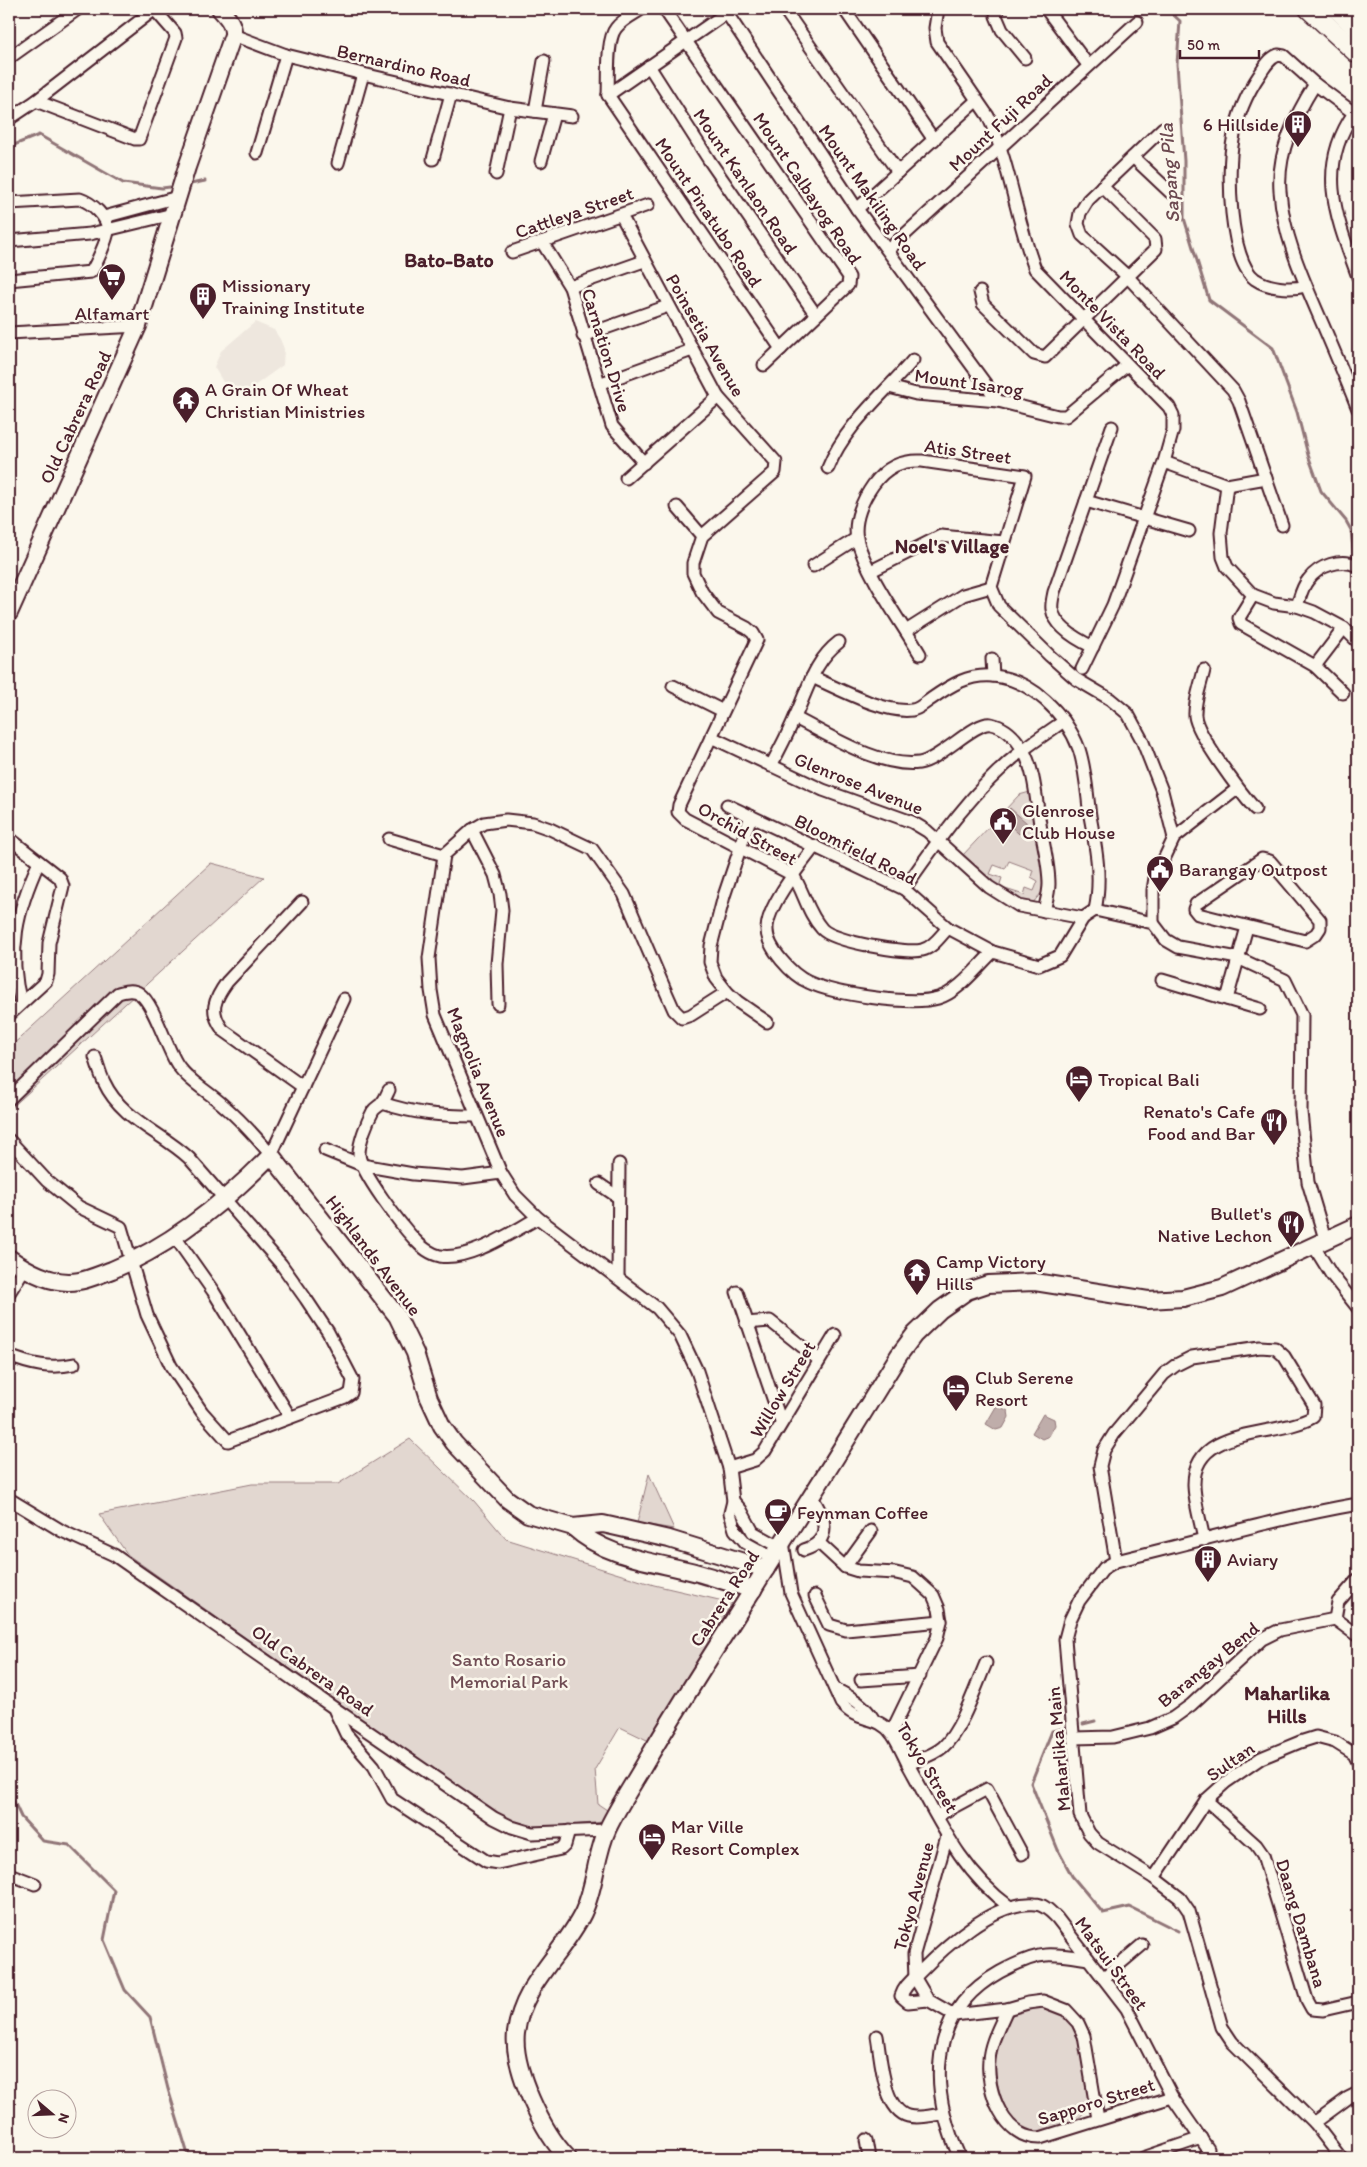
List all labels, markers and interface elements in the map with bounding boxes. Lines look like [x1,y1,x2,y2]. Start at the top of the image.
scale bar [1180,28,1258,60]
text: 50 m [1187,36,1220,54]
street label: Bernardino Road [335,39,474,92]
street label: Mount Fuji Road [944,68,1057,176]
street label: Mount Kanlaon Road [688,104,803,259]
street label: Mount Calbayog Road [748,108,867,269]
building icon: 6 Hillside [1283,109,1313,148]
place label: 6 Hillside [1203,113,1279,136]
street label: Mount Makiling Road [814,120,932,275]
water label: Sapang Pila [1153,122,1184,224]
street label: Mount Pinatubo Road [650,133,768,292]
street label: Cattleya Street [512,181,636,243]
district label: Bato-Bato [404,248,494,272]
supermarket icon: Alfamart [97,262,127,301]
street label: Monte Vista Road [1055,265,1171,384]
street label: Poinsetia Avenue [661,270,750,401]
place label: Missionary Training Institute [222,274,365,319]
building icon: Missionary Training Institute [188,281,218,320]
street label: Carnation Drive [577,285,636,415]
place label: Alfamart [75,302,149,325]
street label: Old Cabrera Road [35,346,117,487]
street label: Mount Isarog [913,363,1025,402]
place label: A Grain Of Wheat Christian Ministries [205,378,365,423]
temple icon: A Grain Of Wheat Christian Ministries [171,385,201,424]
street label: Atis Street [923,434,1013,469]
district label: Noel's Village [895,534,1010,559]
street label: Glenrose Avenue [791,747,927,820]
street label: Orchid Street [694,797,802,870]
place label: Glenrose Club House [1022,799,1115,844]
public building icon: Glenrose Club House [988,806,1018,845]
street label: Bloomfield Road [791,809,921,890]
public building icon: Barangay Outpost [1145,854,1175,893]
place label: Barangay Outpost [1179,858,1328,881]
street label: Magnolia Avenue [442,1004,515,1141]
hotel icon: Tropical Bali [1064,1064,1094,1103]
place label: Tropical Bali [1098,1068,1200,1091]
place label: Renato's Cafe Food and Bar [1143,1100,1255,1145]
restaurant icon: Renato's Cafe Food and Bar [1259,1107,1289,1146]
street label: Highlands Avenue [321,1190,427,1320]
place label: Bullet's Native Lechon [1158,1202,1272,1247]
restaurant icon: Bullet's Native Lechon [1276,1209,1306,1248]
place label: Camp Victory Hills [936,1250,1046,1295]
temple icon: Camp Victory Hills [902,1257,932,1296]
street label: Willow Street [744,1337,820,1442]
place label: Club Serene Resort [975,1366,1073,1411]
hotel icon: Club Serene Resort [941,1373,971,1412]
cafe icon: Feynman Coffee [763,1497,793,1536]
place label: Feynman Coffee [797,1501,928,1524]
building icon: Aviary [1193,1544,1223,1583]
street label: Cabrera Road [685,1545,765,1651]
place label: Aviary [1227,1548,1278,1571]
street label: Barangay Bend [1153,1616,1264,1712]
street label: Old Cabrera Road [247,1620,379,1722]
park label: Santo Rosario Memorial Park [450,1648,569,1693]
district label: Maharlika Hills [1244,1681,1330,1728]
street label: Maharlika Main [1042,1686,1075,1812]
street label: Tokyo Street [891,1718,964,1817]
street label: Sultan [1202,1736,1259,1786]
place label: Mar Ville Resort Complex [671,1815,800,1860]
hotel icon: Mar Ville Resort Complex [637,1822,667,1861]
street label: Tokyo Avenue [888,1839,939,1953]
street label: Daang Dambana [1271,1856,1332,1990]
street label: Matsui Street [1070,1912,1153,2015]
street label: Sapporo Street [1035,2073,1158,2130]
north arrow [28,2090,78,2140]
text: N [54,2111,73,2125]

